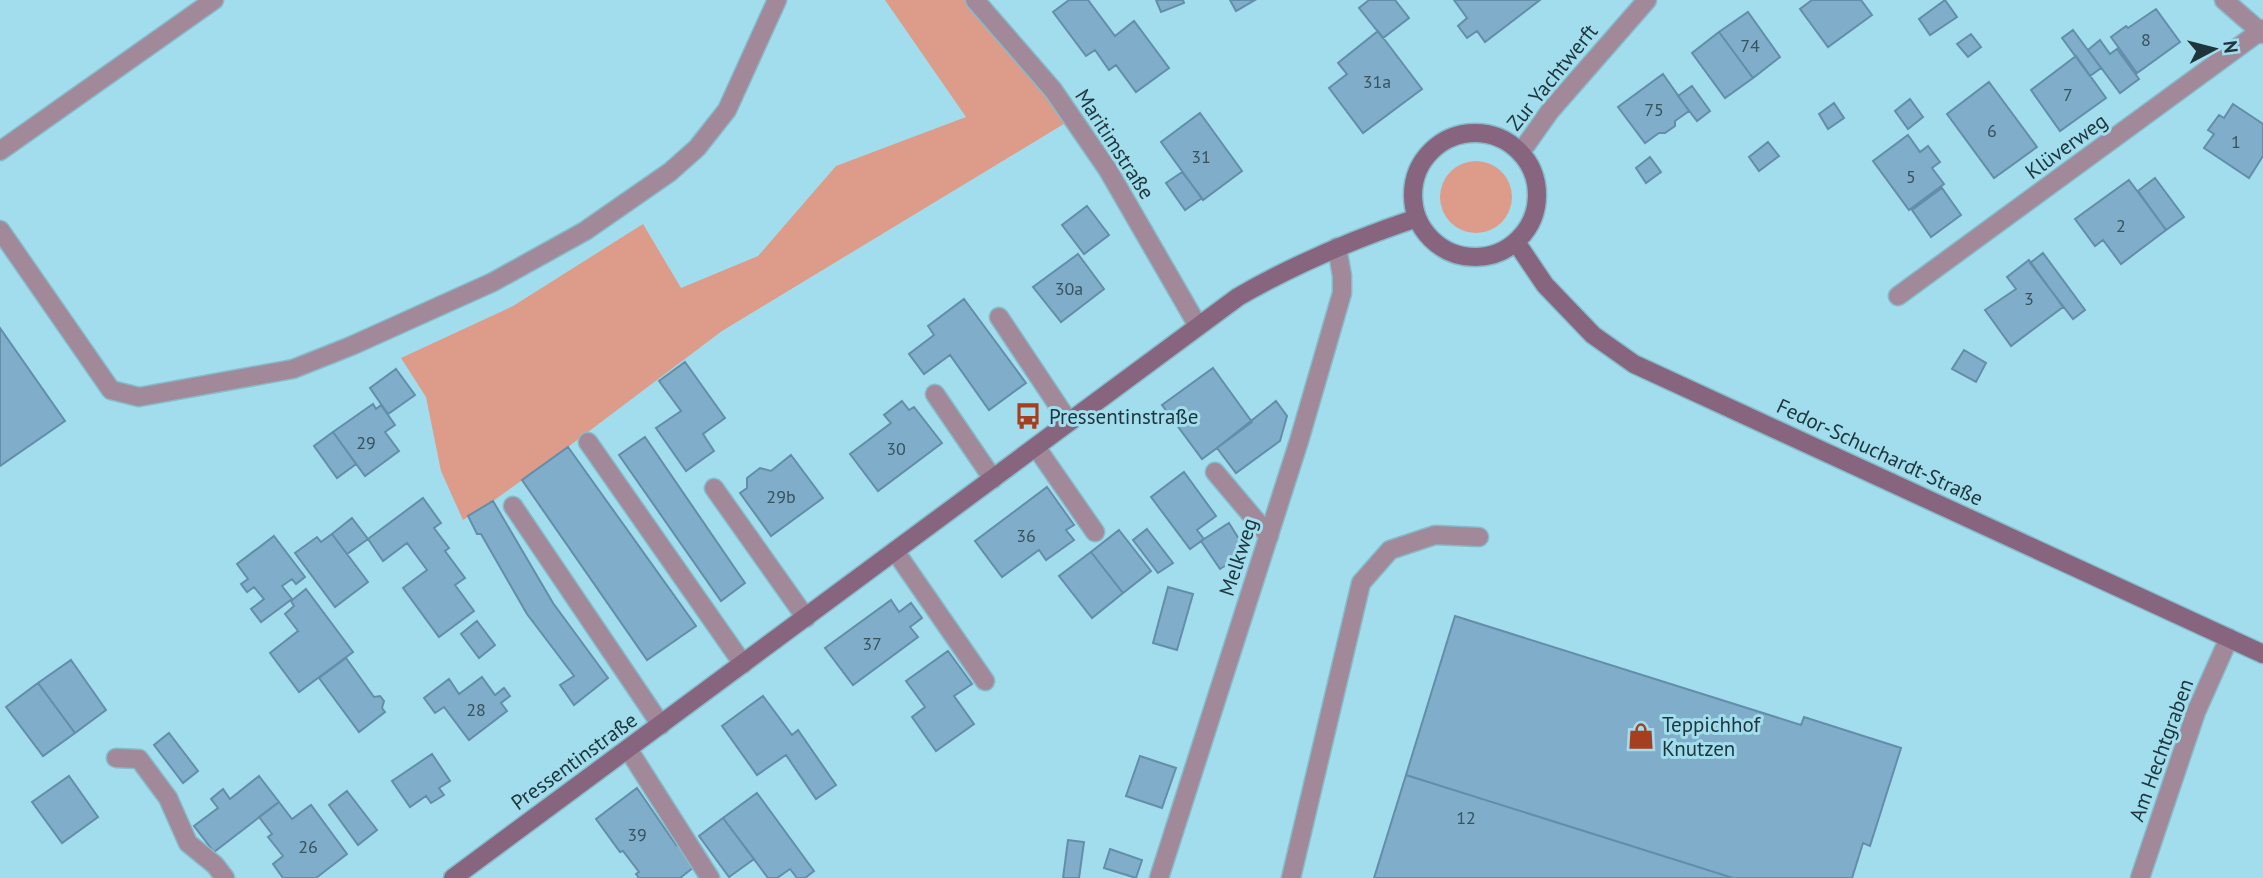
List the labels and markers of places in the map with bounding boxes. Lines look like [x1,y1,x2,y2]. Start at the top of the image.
bus stop icon: Pressentinstraße [1013,401,1043,431]
place label: Pressentinstraße [1049,403,1199,430]
place label: Teppichhof Knutzen [1662,711,1761,762]
shop icon: Teppichhof Knutzen [1626,721,1656,751]

